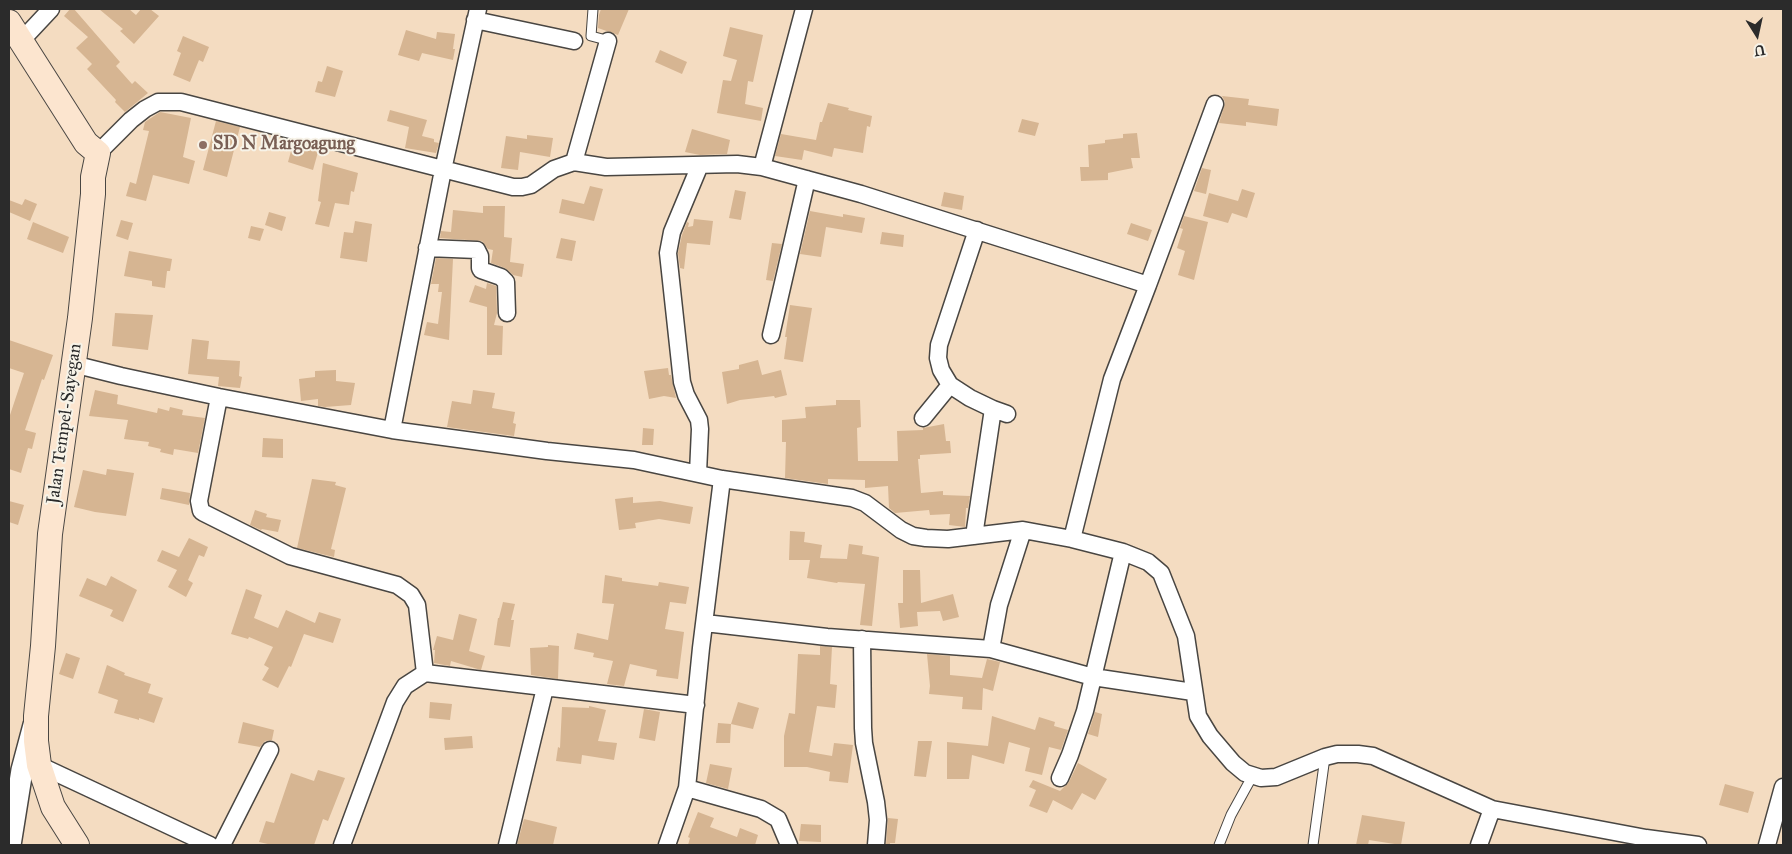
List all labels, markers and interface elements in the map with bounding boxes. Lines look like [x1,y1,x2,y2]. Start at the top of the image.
north arrow [1732,10,1782,60]
text: U [1753,41,1767,60]
place label: SD N Margoagung [213,134,355,156]
marker: SD N Margoagung [197,139,209,151]
street label: Jalan Tempel-Sayegan [43,342,87,506]

